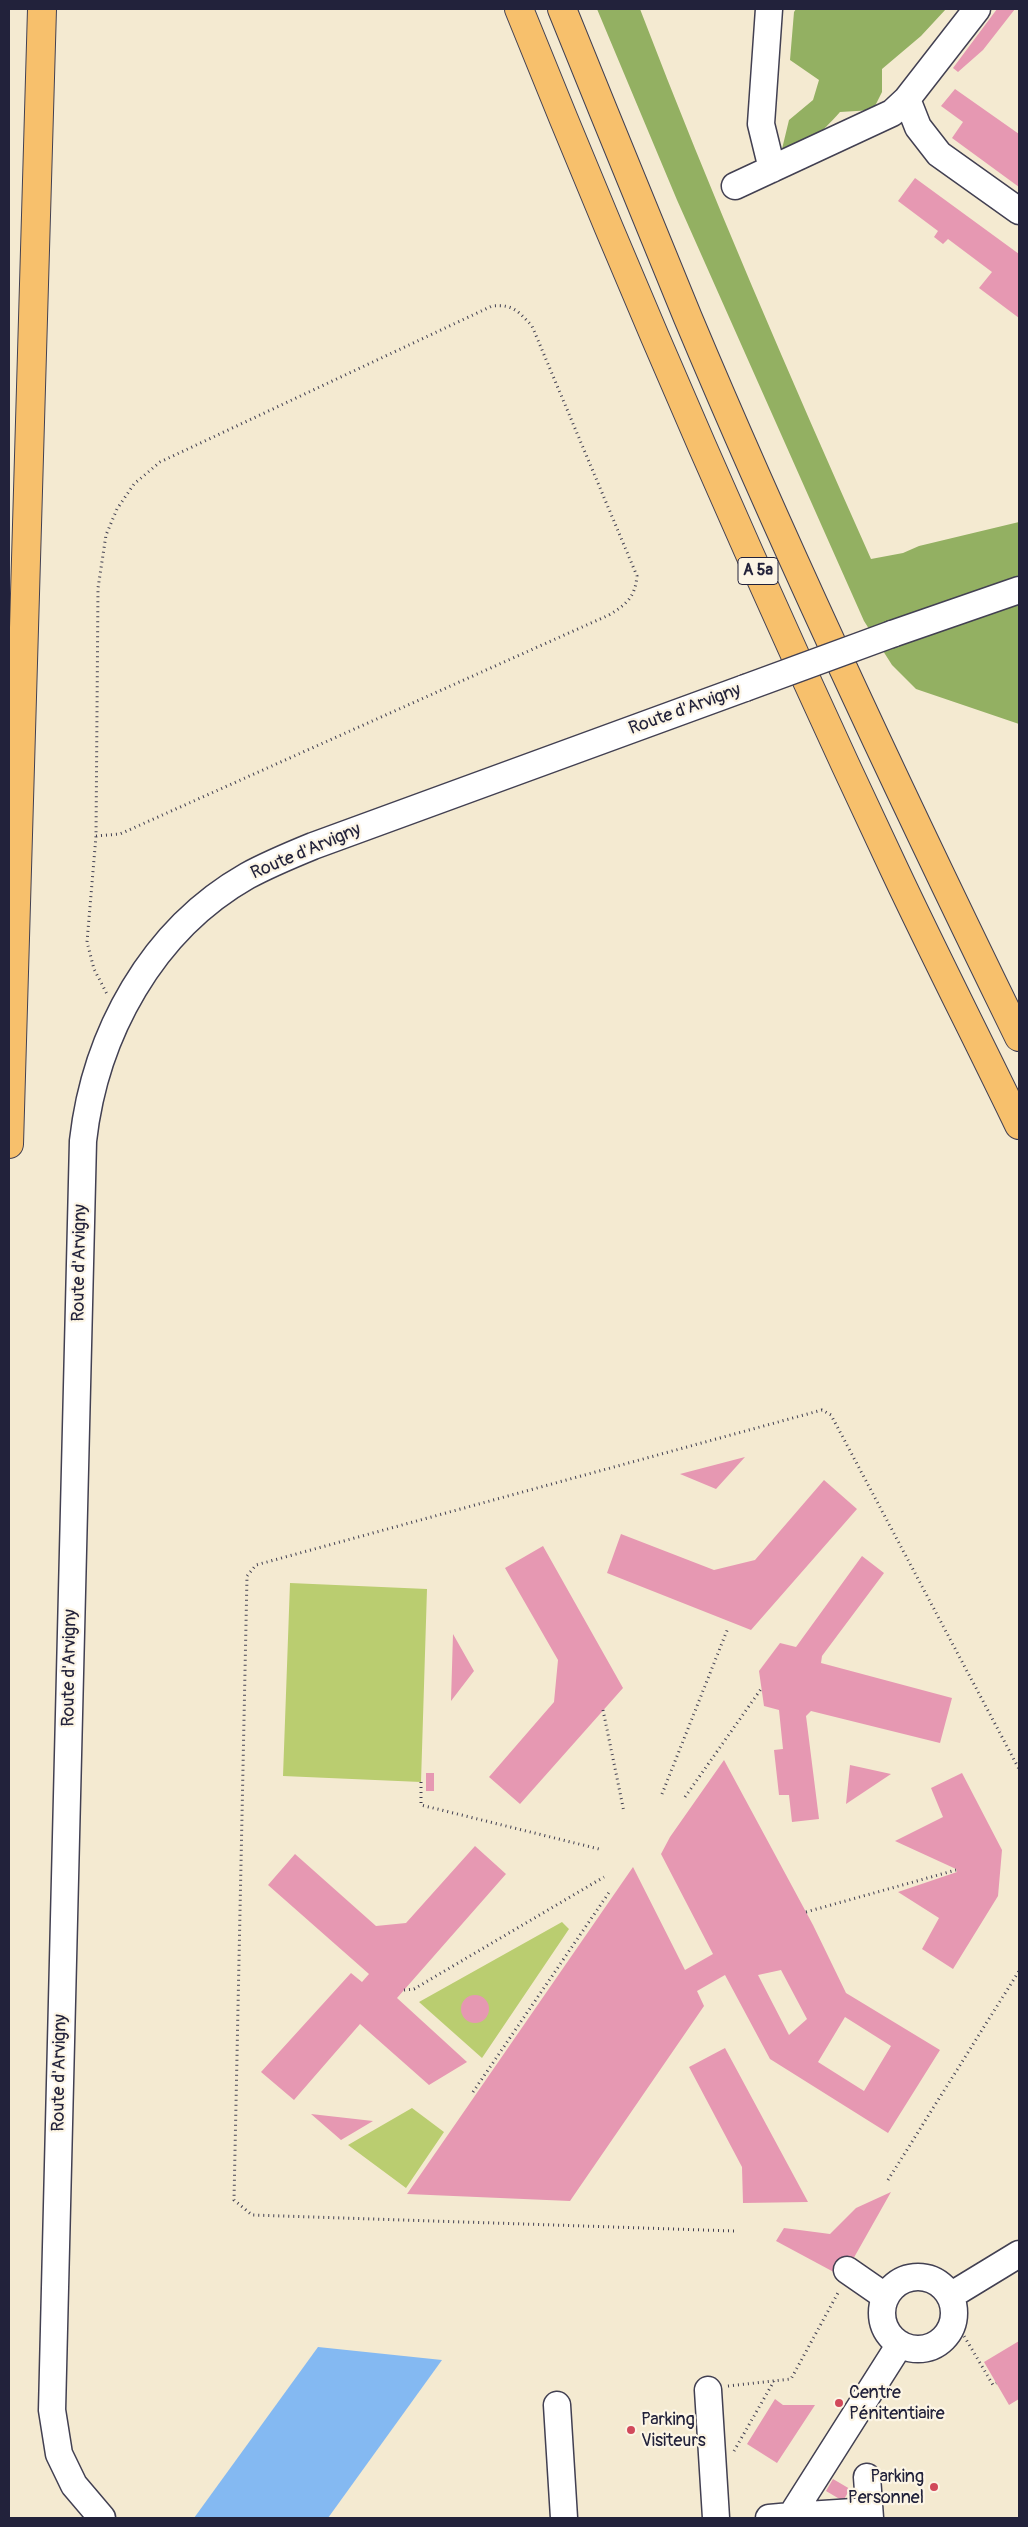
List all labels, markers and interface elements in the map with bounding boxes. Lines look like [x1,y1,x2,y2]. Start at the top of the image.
road number: A 5a [738,558,778,584]
street label: Route d'Arvigny [626,680,744,740]
street label: Route d'Arvigny [248,819,364,885]
street label: Route d'Arvigny [68,1204,92,1322]
street label: Route d'Arvigny [58,1609,82,1727]
street label: Route d'Arvigny [48,2014,72,2132]
place label: Centre Pénitentiaire [849,2382,945,2424]
marker: Centre Pénitentiaire [833,2397,845,2409]
place label: Parking Visiteurs [641,2409,706,2452]
marker: Parking Visiteurs [625,2424,637,2436]
place label: Parking Personnel [848,2466,924,2508]
marker: Parking Personnel [928,2481,940,2493]

